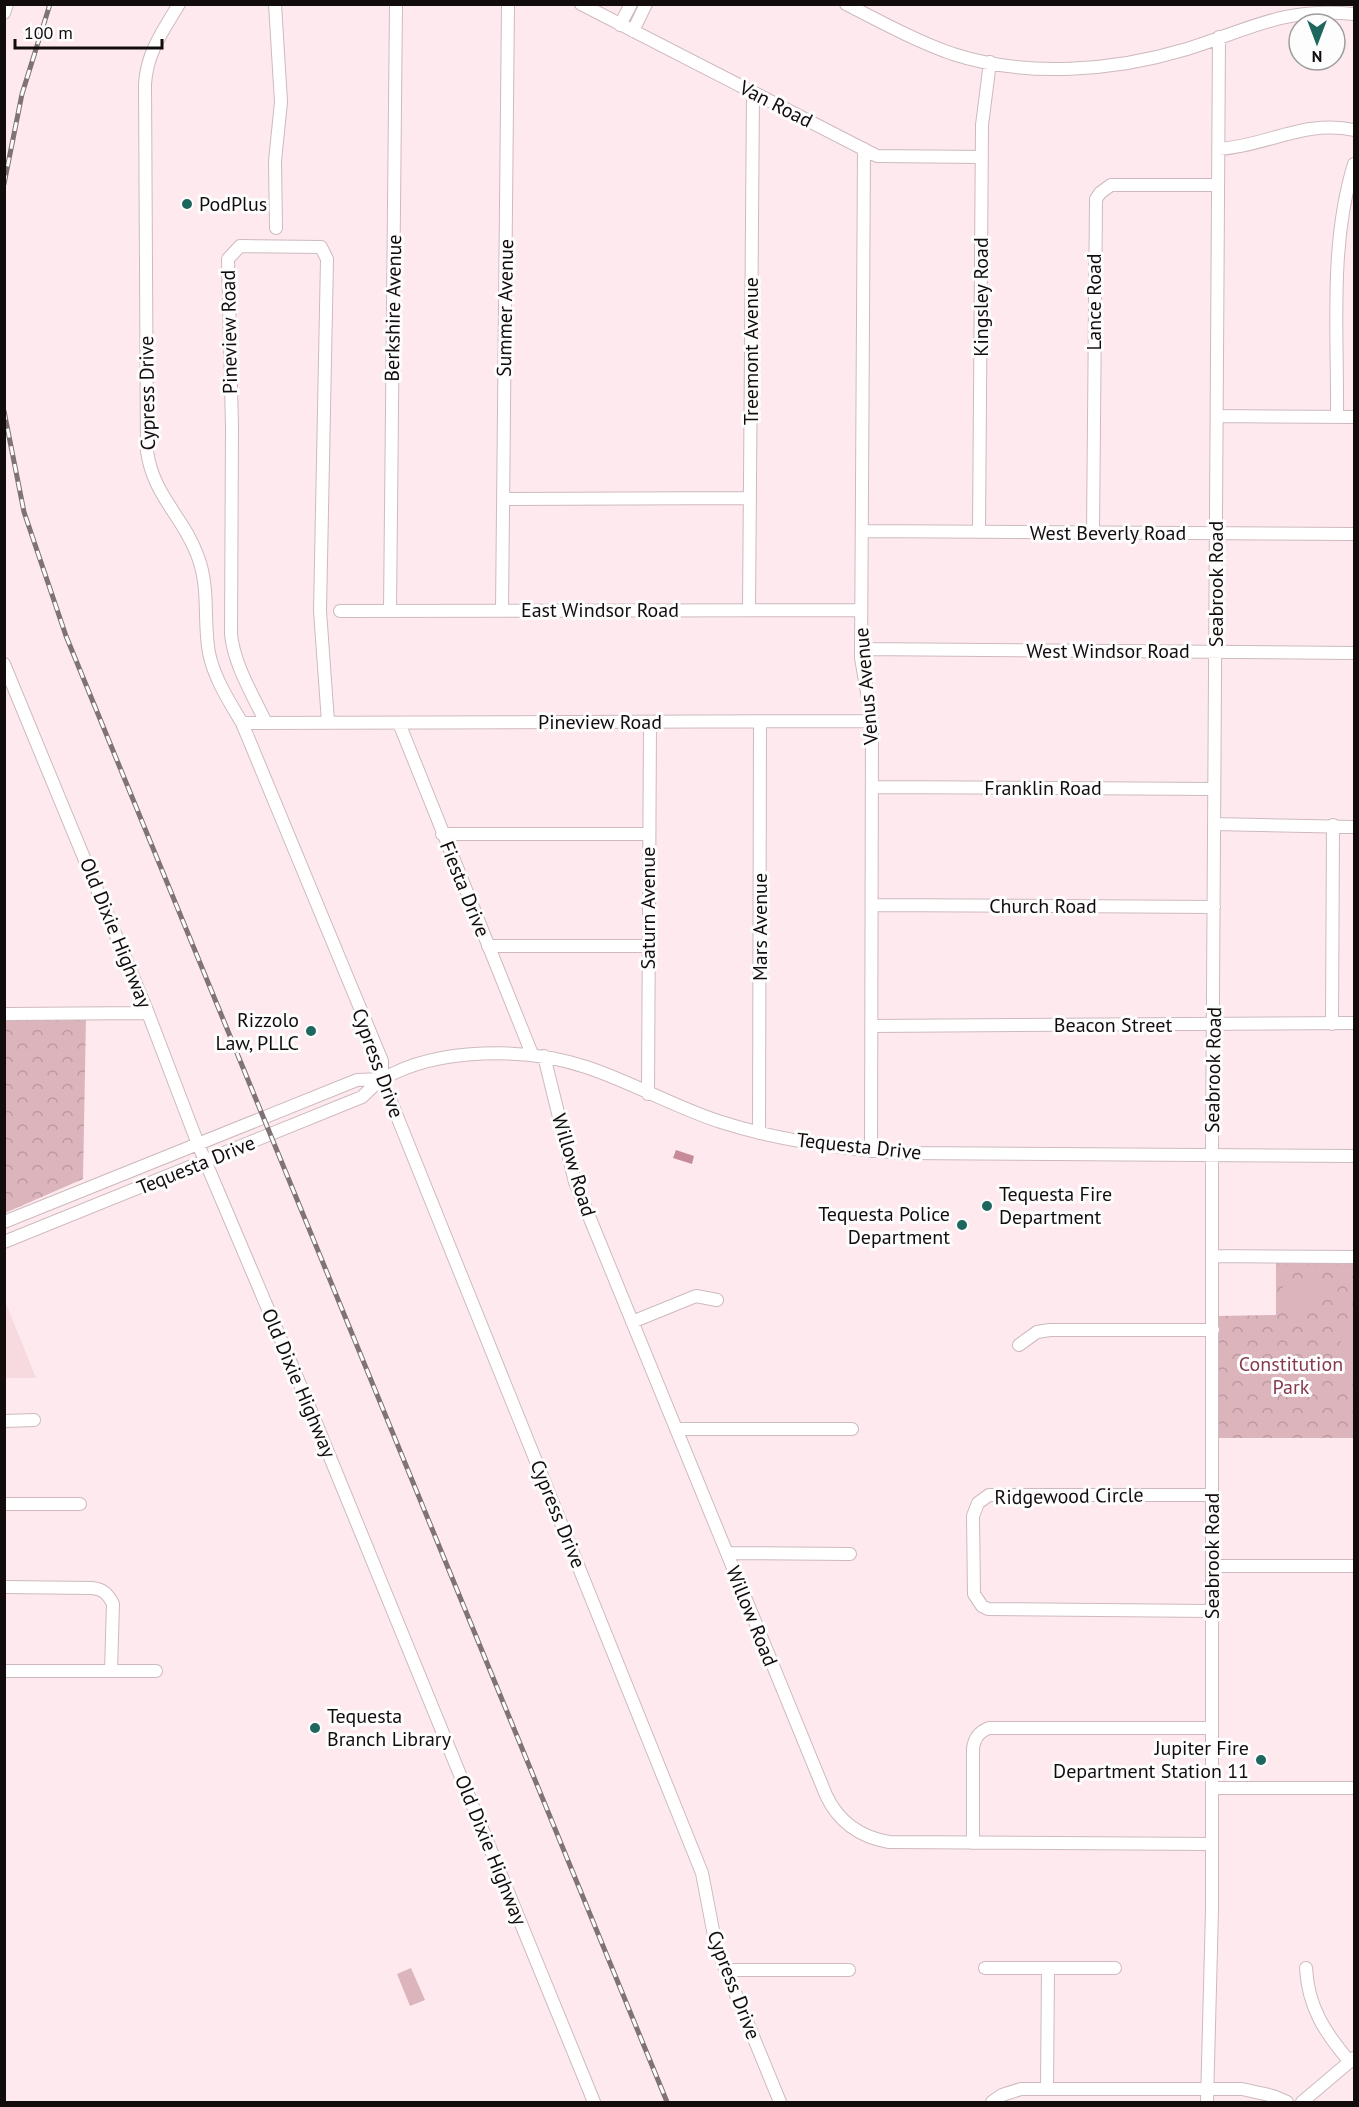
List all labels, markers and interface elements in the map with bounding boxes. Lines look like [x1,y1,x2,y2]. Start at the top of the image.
scale bar [15,12,162,50]
north arrow [1287,12,1347,72]
text: 100 m [24,21,73,44]
text: N [1312,47,1322,67]
street label: Van Road [734,74,817,133]
place label: PodPlus [199,191,267,217]
marker: PodPlus [180,197,194,211]
street label: Berkshire Avenue [379,234,407,382]
street label: Kingsley Road [968,237,994,357]
street label: Summer Avenue [491,239,519,377]
street label: Lance Road [1081,253,1107,351]
street label: Pineview Road [215,270,243,394]
street label: Treemont Avenue [738,277,764,425]
street label: Cypress Drive [133,335,161,451]
street label: West Beverly Road [1030,520,1186,546]
street label: Seabrook Road [1203,521,1229,647]
street label: East Windsor Road [521,597,679,623]
street label: Venus Avenue [848,626,884,747]
street label: West Windsor Road [1026,638,1190,664]
street label: Pineview Road [538,709,662,735]
street label: Franklin Road [984,775,1102,801]
street label: Fiesta Drive [434,837,496,941]
street label: Saturn Avenue [635,847,661,970]
street label: Old Dixie Highway [74,854,158,1013]
street label: Mars Avenue [747,873,773,981]
street label: Church Road [989,893,1097,919]
street label: Cypress Drive [346,1005,410,1121]
place label: Rizzolo Law, PLLC [215,1007,299,1056]
street label: Seabrook Road [1199,1007,1227,1133]
street label: Beacon Street [1054,1012,1172,1038]
marker: Rizzolo Law, PLLC [304,1024,318,1038]
street label: Willow Road [546,1111,602,1219]
street label: Tequesta Drive [795,1127,923,1165]
street label: Tequesta Drive [133,1129,259,1201]
place label: Tequesta Fire Department [999,1181,1112,1230]
marker: Tequesta Fire Department [980,1199,994,1213]
place label: Tequesta Police Department [818,1201,950,1250]
marker: Tequesta Police Department [955,1218,969,1232]
street label: Old Dixie Highway [256,1304,342,1462]
park label: Constitution Park [1239,1351,1343,1400]
street label: Cypress Drive [524,1456,592,1572]
street label: Ridgewood Circle [994,1482,1144,1510]
street label: Seabrook Road [1199,1493,1225,1619]
street label: Willow Road [720,1562,784,1670]
place label: Tequesta Branch Library [327,1703,452,1752]
marker: Tequesta Branch Library [308,1721,322,1735]
place label: Jupiter Fire Department Station 11 [1053,1735,1249,1784]
marker: Jupiter Fire Department Station 11 [1254,1753,1268,1767]
street label: Old Dixie Highway [449,1771,533,1930]
street label: Cypress Drive [701,1927,767,2043]

